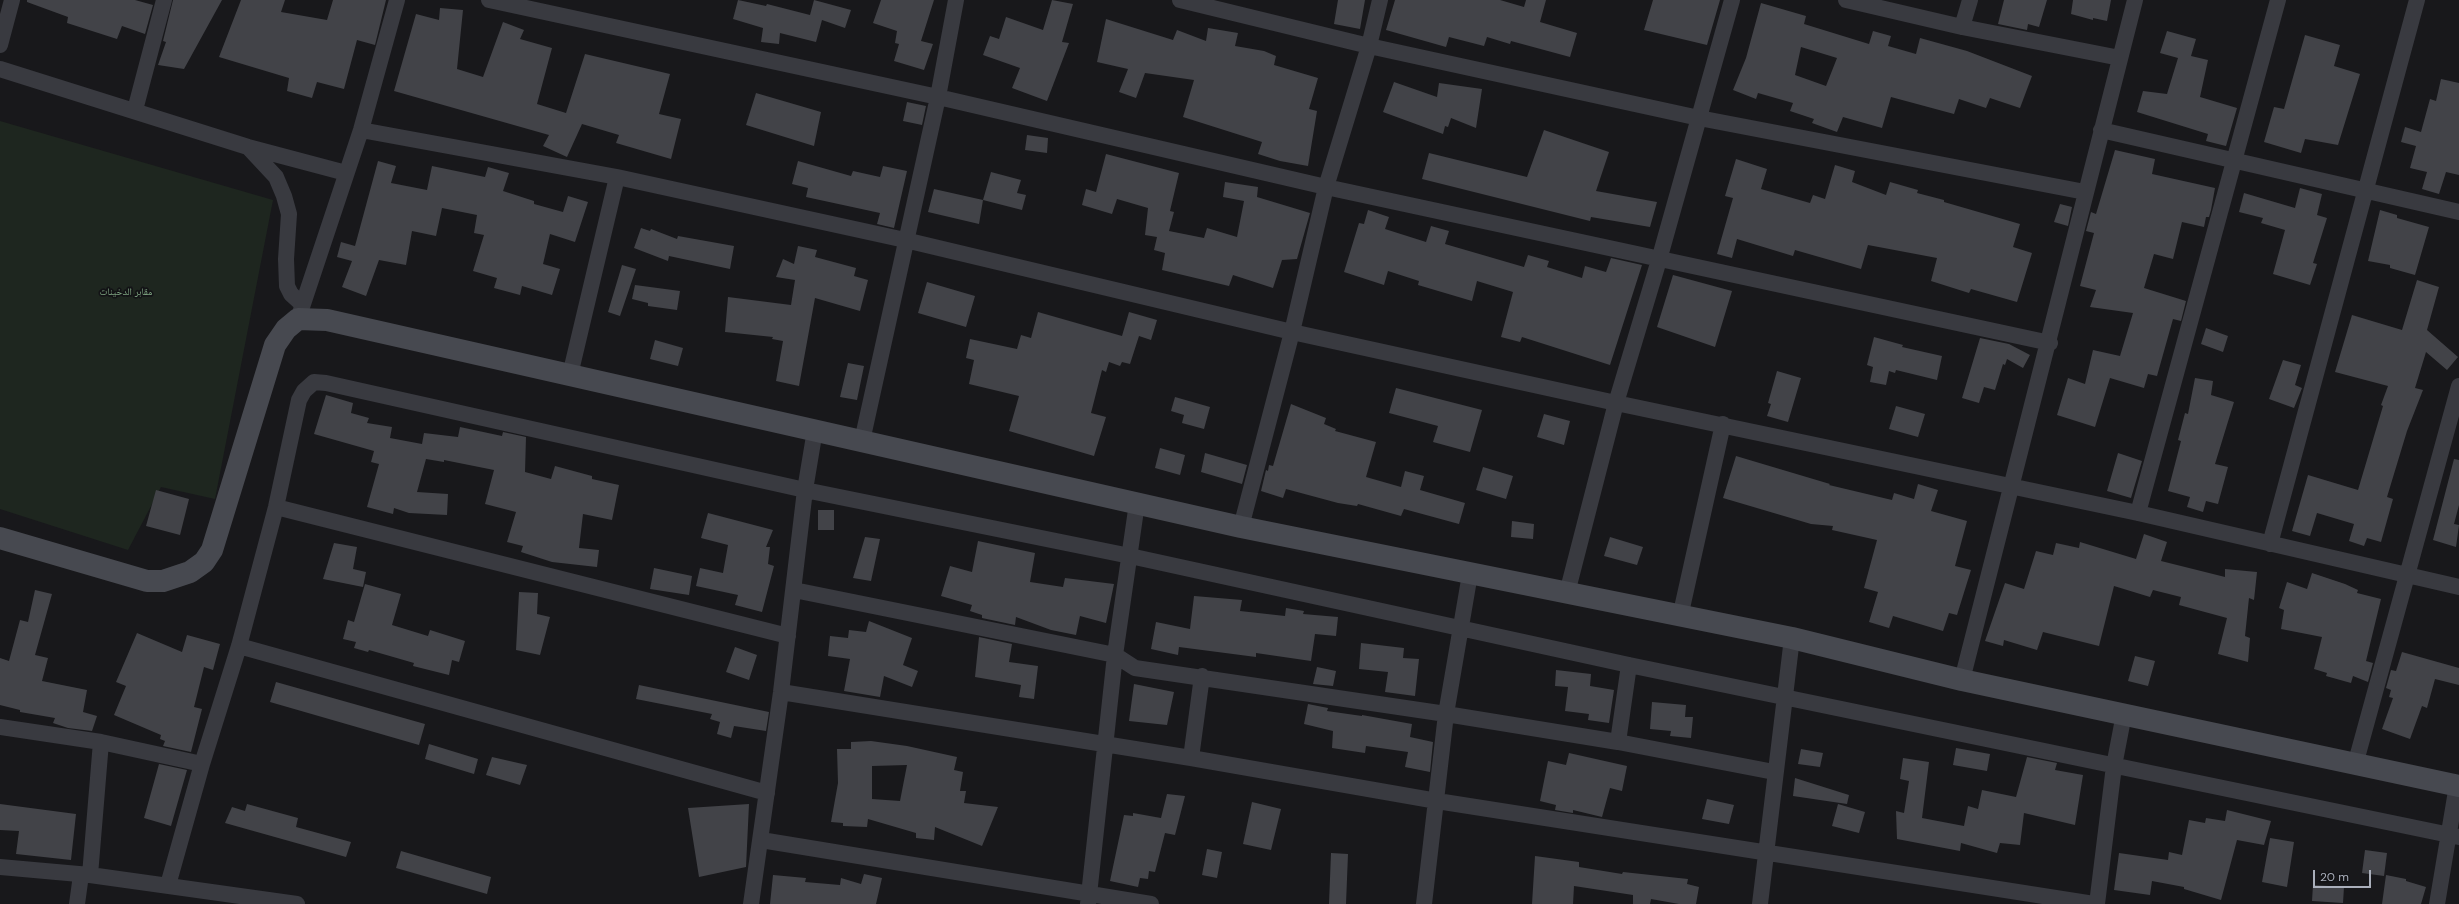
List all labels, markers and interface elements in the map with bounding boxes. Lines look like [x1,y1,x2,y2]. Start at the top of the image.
park label: مقابر الدخينات [100,286,152,298]
scale bar [2315,862,2373,888]
text: 20 m [2320,869,2349,885]

